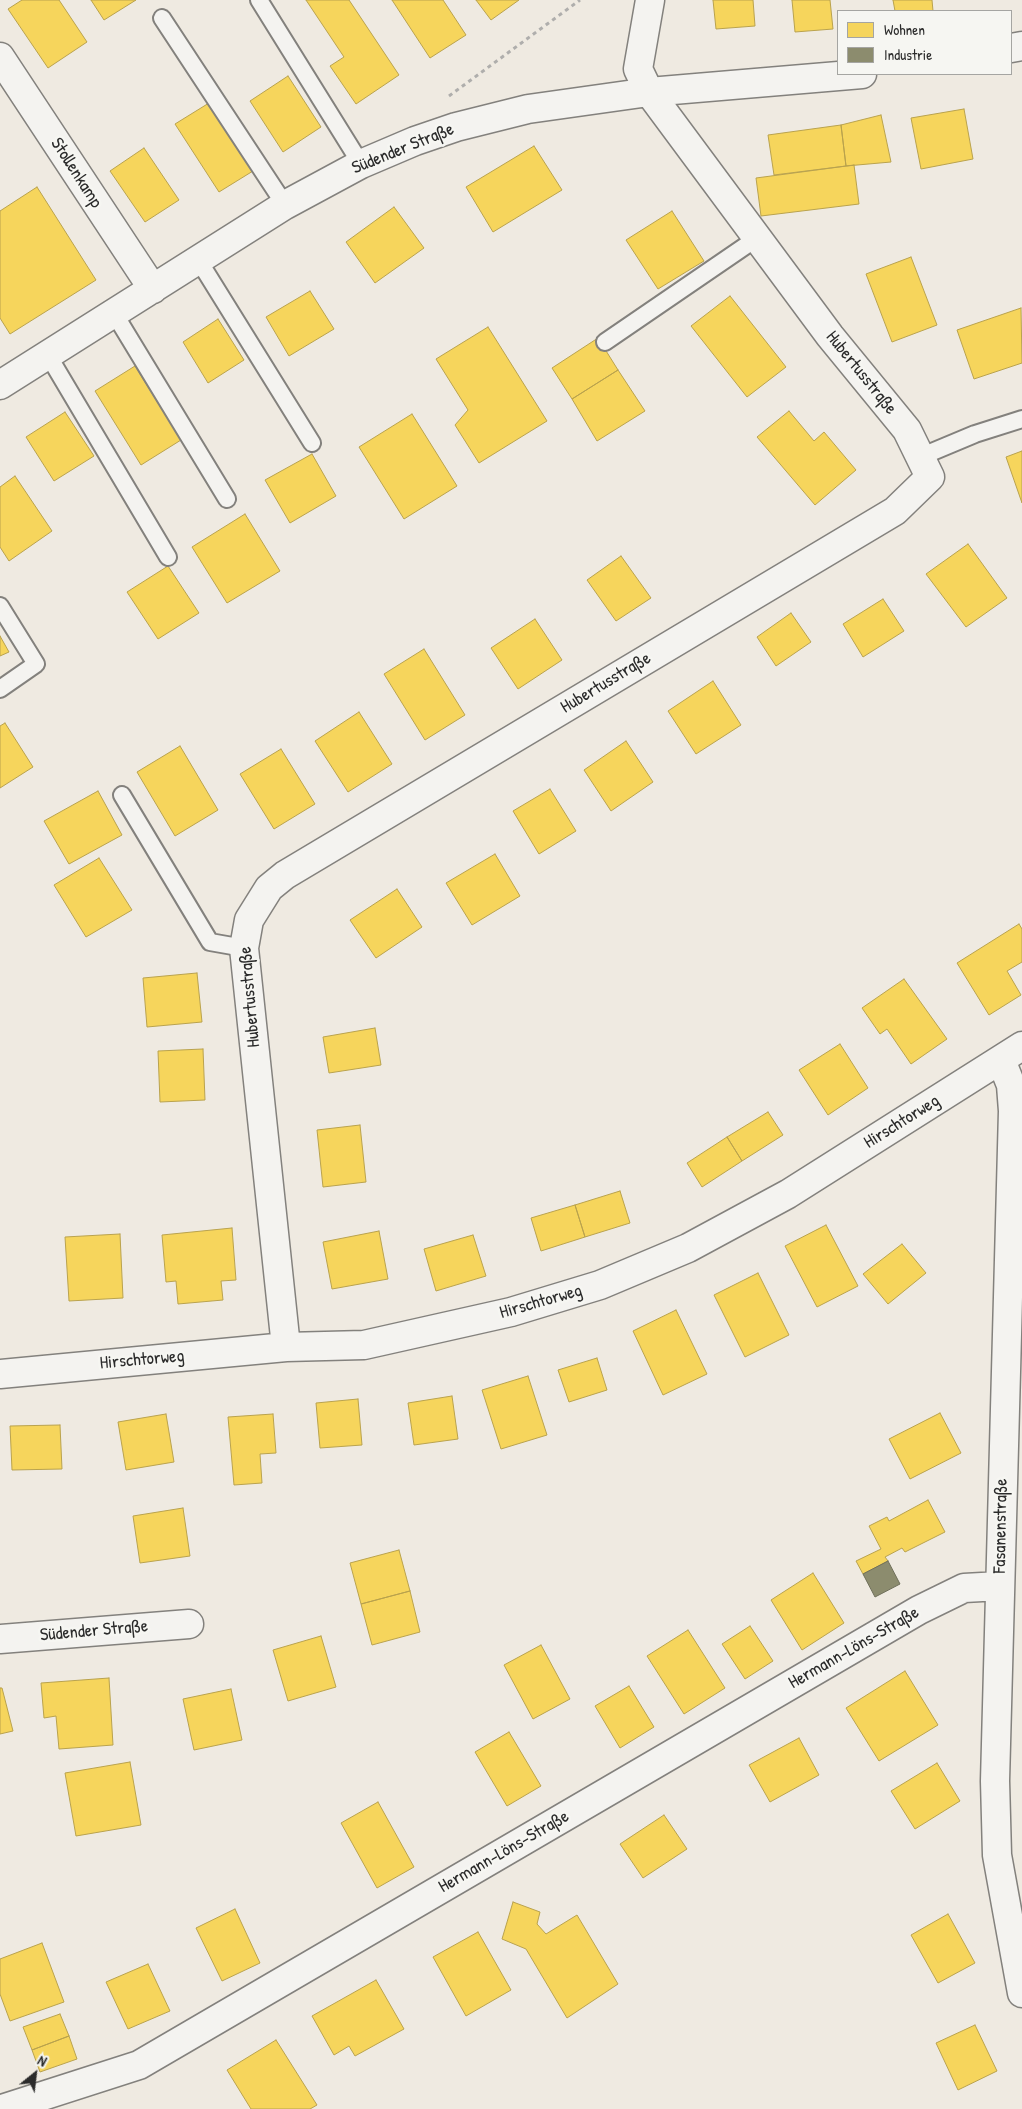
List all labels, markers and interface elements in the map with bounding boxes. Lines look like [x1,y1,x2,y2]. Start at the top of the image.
legend [837,10,1012,75]
text: Wohnen [884,19,925,40]
text: Industrie [884,44,932,65]
street label: Südender Straße [349,119,457,179]
street label: Stollenkamp [45,134,107,212]
street label: Hubertusstraße [821,327,901,419]
street label: Hubertusstraße [557,648,655,718]
street label: Hubertusstraße [235,946,265,1048]
street label: Hirschtorweg [860,1090,944,1154]
street label: Hirschtorweg [497,1280,585,1324]
street label: Hirschtorweg [99,1346,185,1374]
street label: Fasanenstraße [989,1478,1013,1574]
street label: Hermann-Löns-Straße [785,1602,923,1694]
street label: Südender Straße [39,1616,149,1646]
street label: Hermann-Löns-Straße [435,1806,573,1898]
north arrow [10,2049,60,2099]
text: N [35,2050,50,2071]

